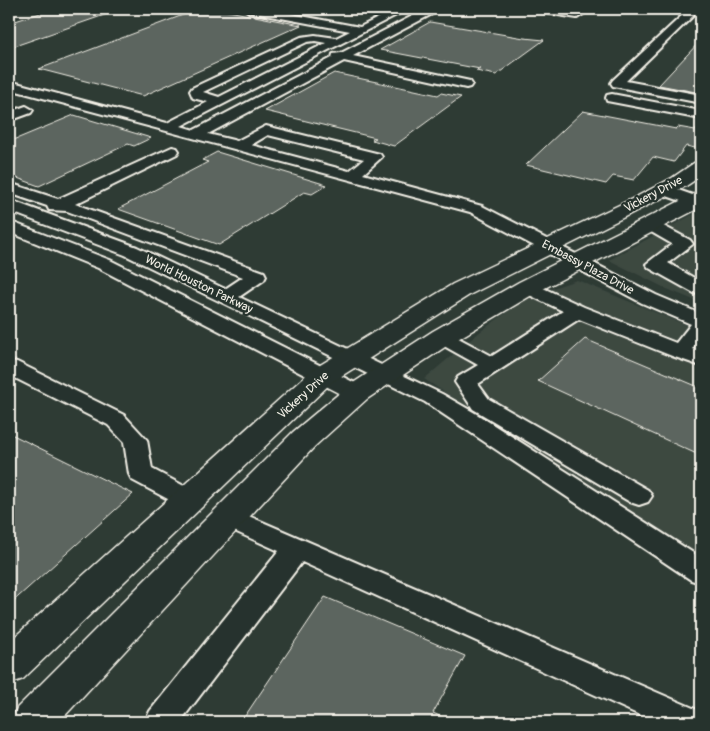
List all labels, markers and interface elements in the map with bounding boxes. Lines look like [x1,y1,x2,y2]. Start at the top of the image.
street label: Vickery Drive [621,173,685,216]
street label: Embassy Plaza Drive [539,237,636,298]
street label: World Houston Parkway [142,252,255,317]
street label: Vickery Drive [275,368,332,422]

